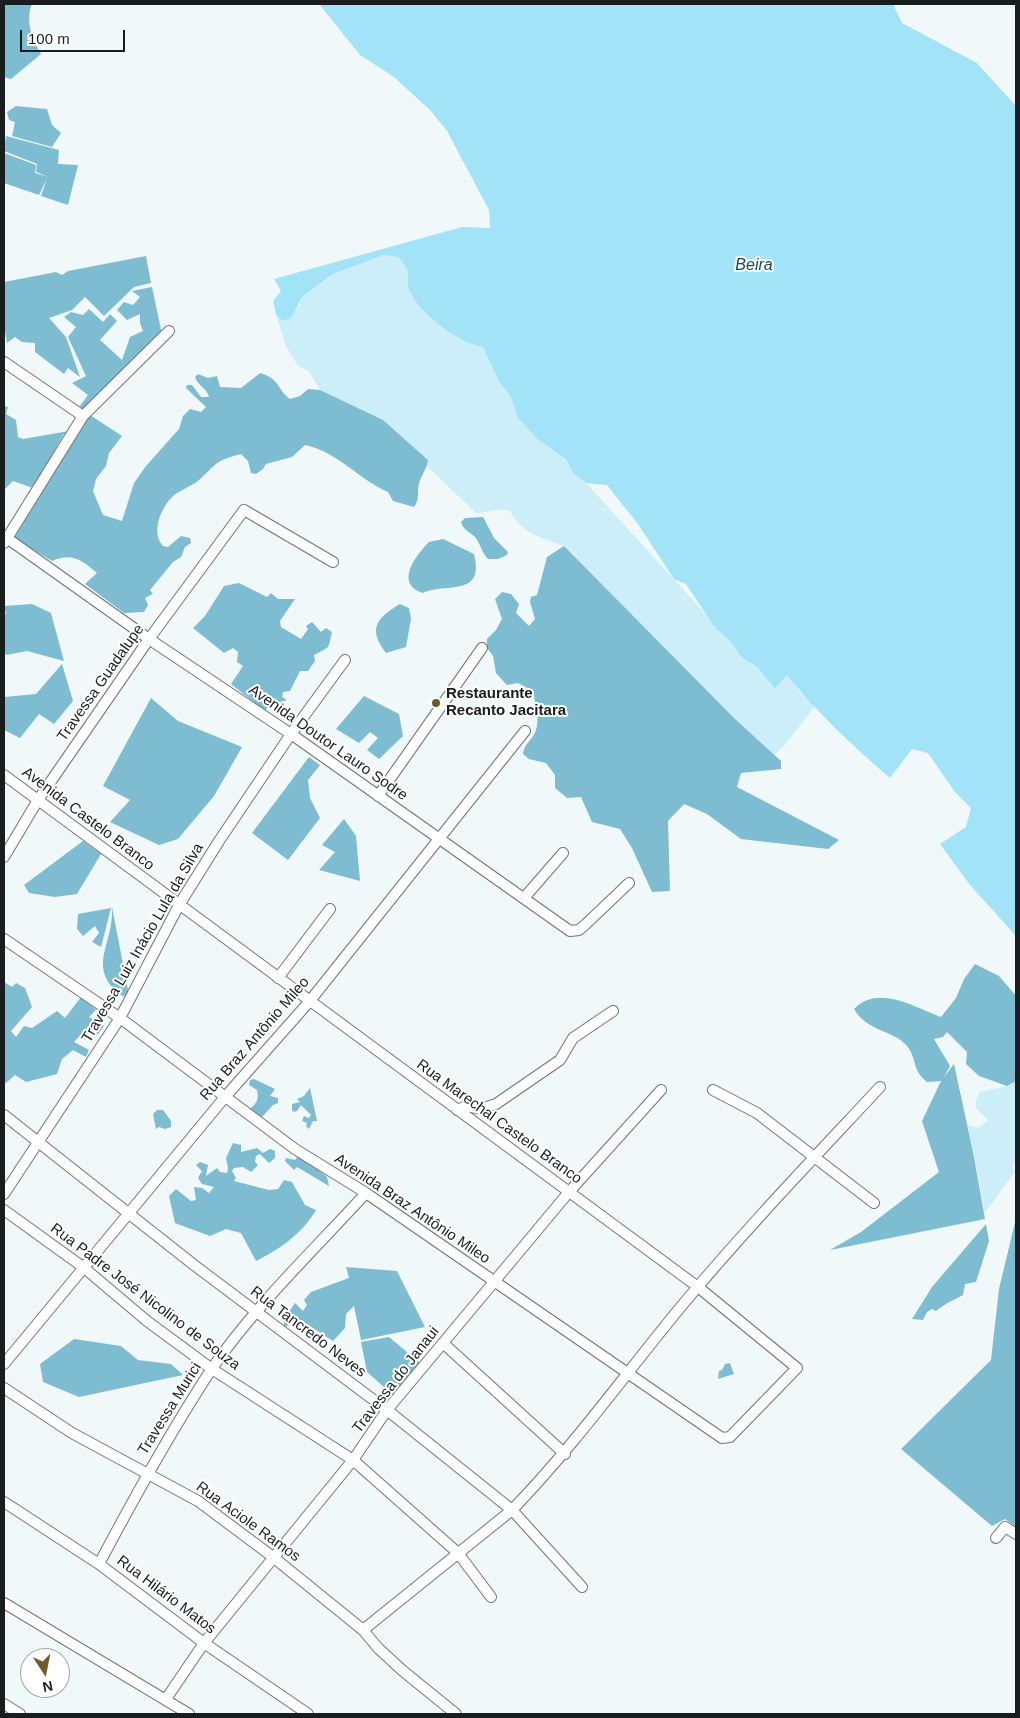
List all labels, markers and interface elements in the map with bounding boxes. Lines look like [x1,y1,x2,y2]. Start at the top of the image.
scale bar [22,20,128,52]
text: 100 m [28,30,70,47]
water label: Beira [735,256,773,276]
street label: Travessa Guadalupe [54,621,148,745]
street label: Avenida Doutor Lauro Sodre [245,681,411,805]
place label: Restaurante Recanto Jacitara [446,685,566,720]
marker: Restaurante Recanto Jacitara [430,697,442,709]
street label: Avenida Castelo Branco [18,763,158,875]
street label: Travessa Luiz Inácio Lula da Silva [78,840,208,1046]
street label: Rua Braz Antônio Mileo [197,974,313,1104]
street label: Rua Marechal Castelo Branco [413,1056,585,1188]
street label: Avenida Braz Antônio Mileo [331,1150,493,1268]
street label: Rua Padre José Nicolino de Souza [47,1220,243,1374]
street label: Rua Tancredo Neves [247,1283,369,1381]
street label: Travessa do Janaui [349,1323,443,1437]
street label: Travessa Murici [134,1360,206,1458]
street label: Rua Aciole Ramos [192,1478,304,1566]
street label: Rua Hilário Matos [113,1552,219,1638]
north arrow [20,1648,70,1698]
text: N [41,1678,54,1696]

